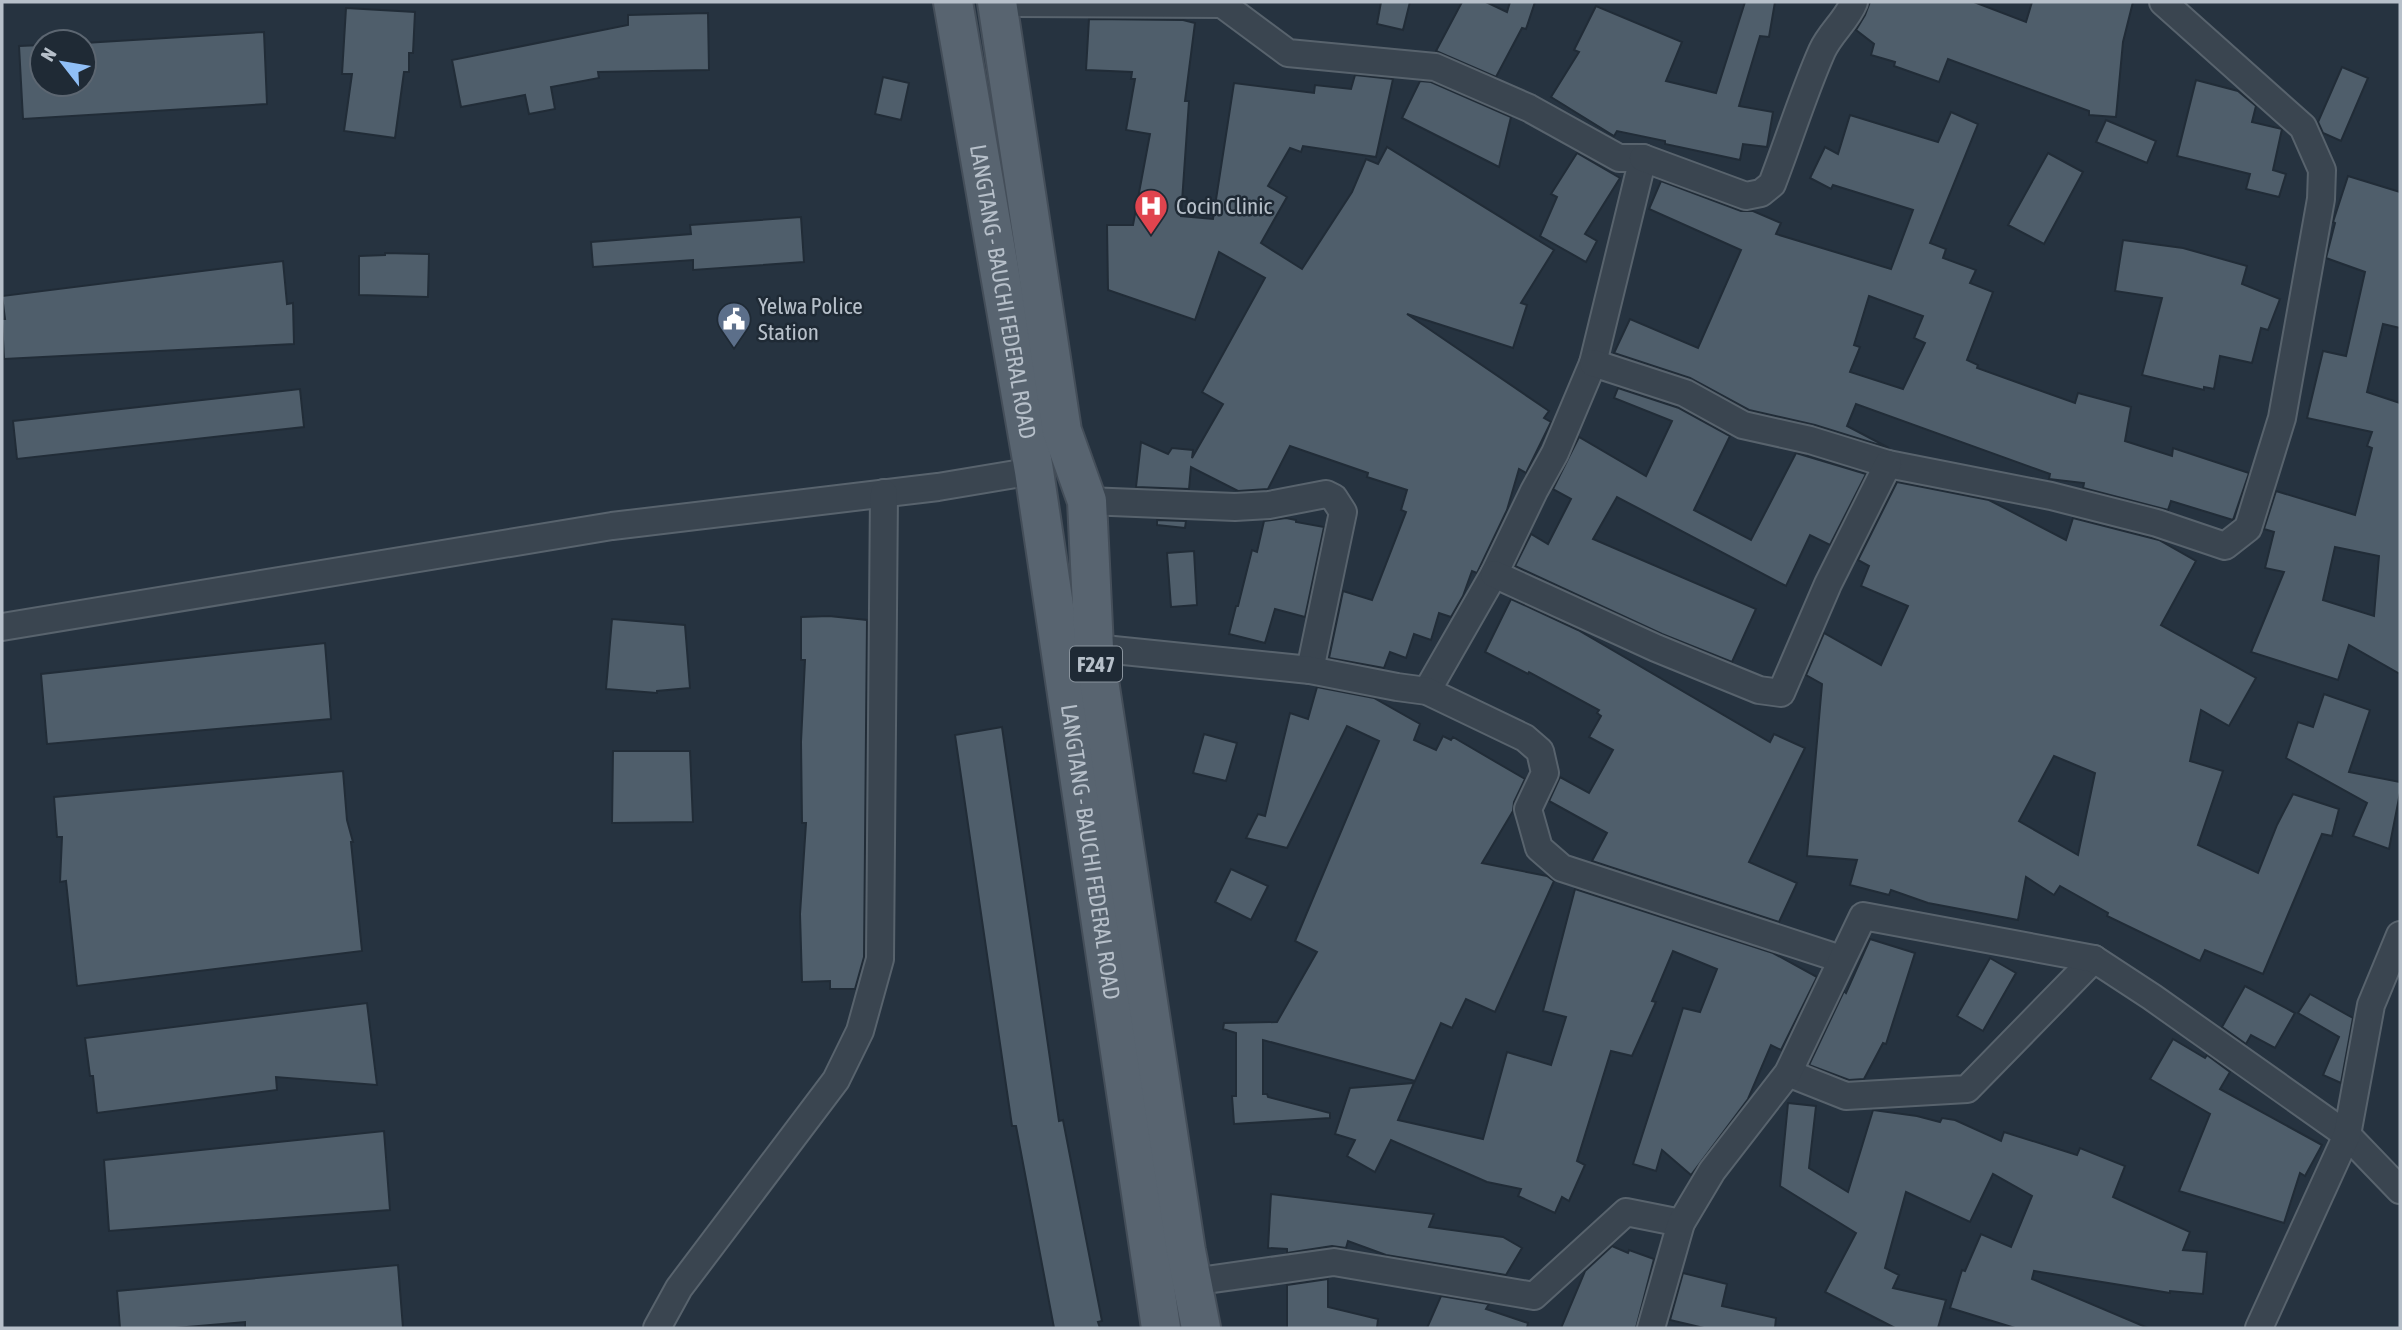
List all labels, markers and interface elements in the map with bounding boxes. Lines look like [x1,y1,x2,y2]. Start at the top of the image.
north arrow [28,28,98,98]
text: N [36,44,61,65]
street label: LANGTANG - BAUCHI FEDERAL ROAD [965,143,1041,441]
hospital icon: Cocin Clinic [1132,187,1170,236]
place label: Cocin Clinic [1176,193,1272,219]
place label: Yelwa Police Station [758,293,863,345]
public building icon: Yelwa Police Station [715,300,753,349]
road number: F247 [1070,646,1122,682]
street label: LANGTANG - BAUCHI FEDERAL ROAD [1056,702,1125,1001]

